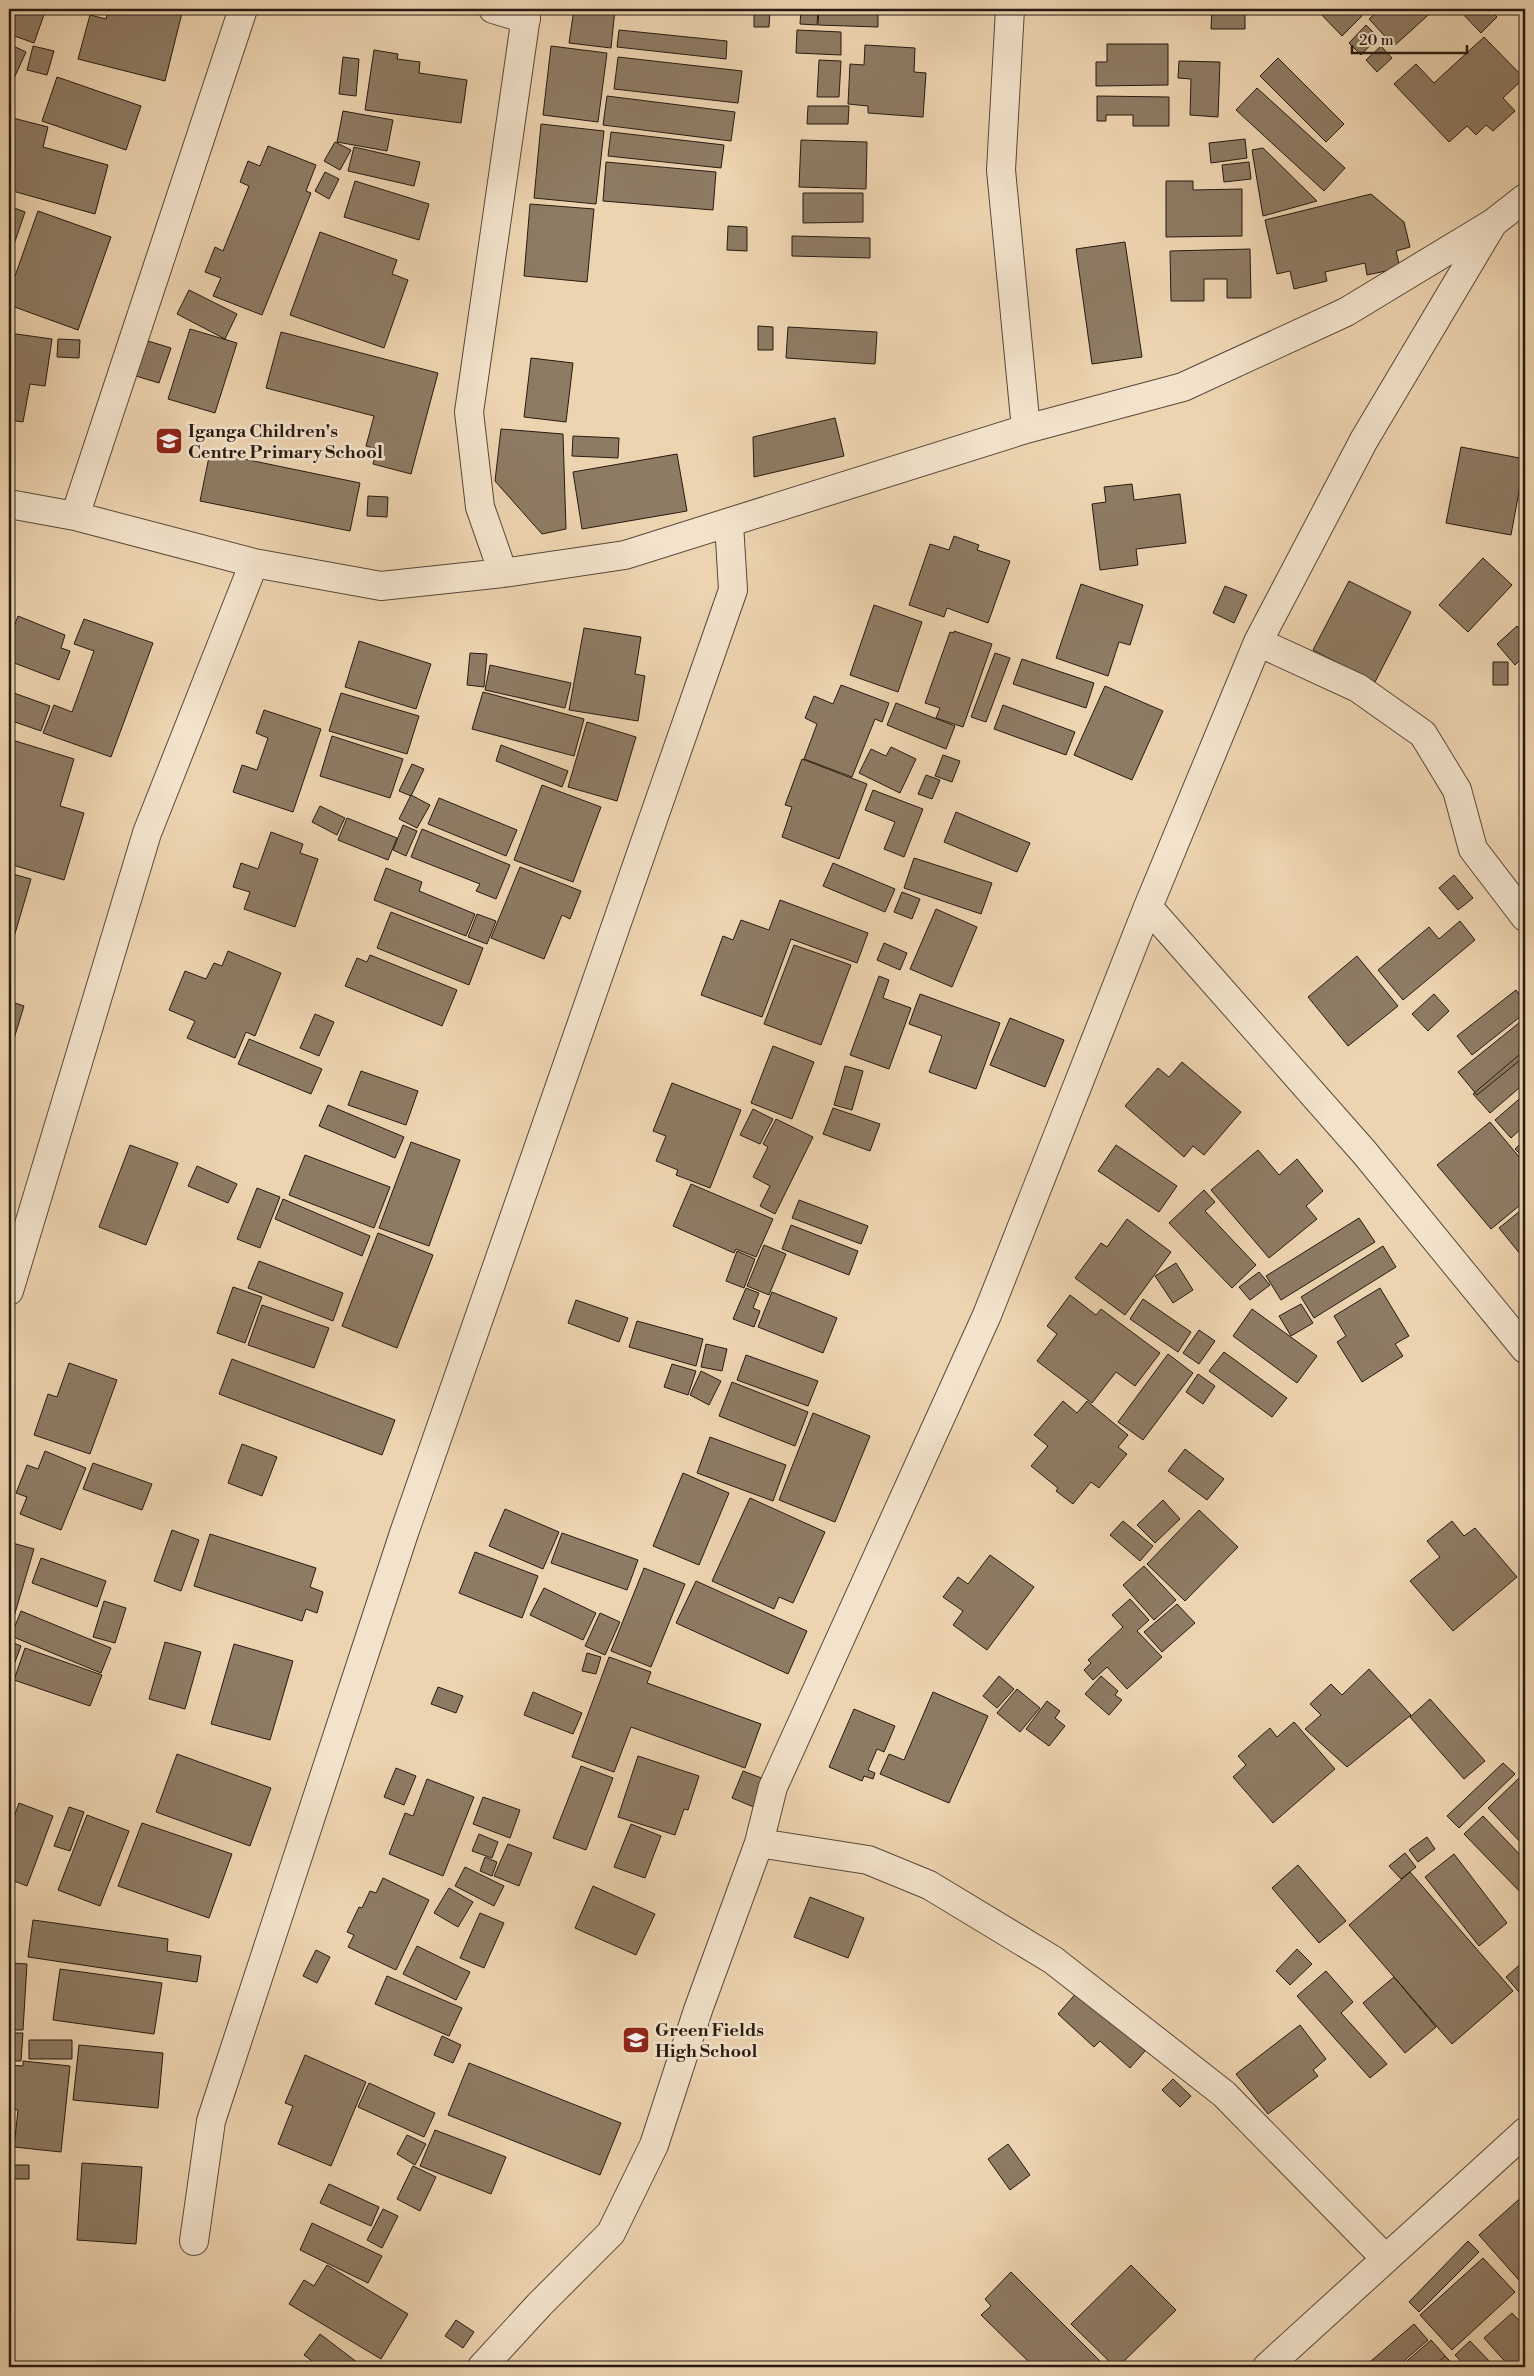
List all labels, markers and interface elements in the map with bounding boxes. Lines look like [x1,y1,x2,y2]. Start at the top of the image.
scale bar [1352,22,1466,54]
text: 20 m [1359,31,1394,50]
place label: Iganga Children's Centre Primary School [188,420,383,464]
school or university icon: Iganga Children's Centre Primary School [154,426,184,456]
place label: Green Fields High School [655,2019,764,2063]
school or university icon: Green Fields High School [621,2025,651,2055]

